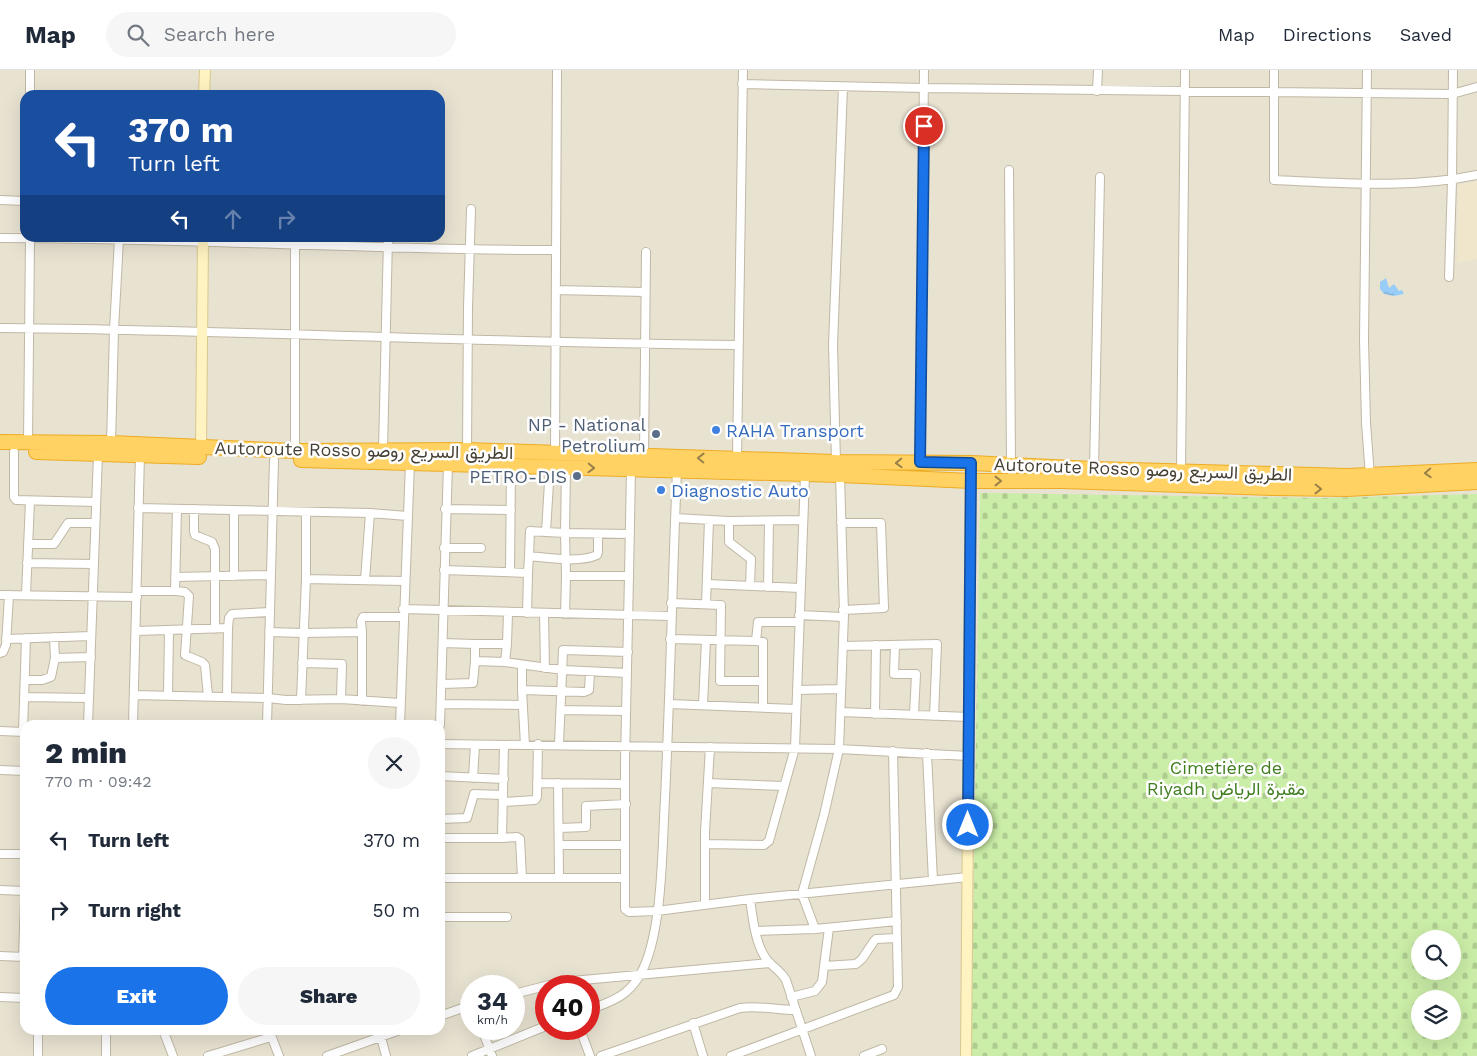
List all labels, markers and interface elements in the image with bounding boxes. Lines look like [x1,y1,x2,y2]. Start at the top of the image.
search box [106,12,456,57]
text: Map [25,21,76,49]
icon: search [124,21,152,49]
text: Search here [164,23,275,46]
text: Map [1218,24,1255,45]
text: Directions [1283,24,1372,45]
text: Saved [1400,24,1452,45]
pin [903,105,945,147]
text: 370 m [128,109,234,151]
icon: left [45,110,110,175]
icon: arrive [910,112,938,140]
text: Turn left [128,151,220,176]
icon: left [166,205,194,233]
icon: ahead [219,205,247,233]
icon: right [272,205,300,233]
place label: NP - National Petrolium [528,414,646,456]
place label: RAHA Transport [726,420,864,441]
marker: RAHA Transport [710,424,722,436]
marker: NP - National Petrolium [650,428,662,440]
street label: Autoroute Rosso الطريق السريع روصو [214,437,513,465]
one-way arrow [697,453,705,463]
street label: Autoroute Rosso الطريق السريع روصو [993,453,1293,487]
one-way arrow [894,457,902,468]
one-way arrow [588,463,595,473]
place label: PETRO-DIS [469,466,567,487]
one-way arrow [1424,467,1432,478]
marker: PETRO-DIS [571,470,583,482]
one-way arrow [995,476,1003,486]
place label: Diagnostic Auto [671,480,809,501]
marker: Diagnostic Auto [655,484,667,496]
one-way arrow [1314,484,1322,494]
text: 2 min [45,735,127,770]
button: close [368,737,420,789]
park label: Cimetière de Riyadh مقبرة الرياض [1147,757,1305,800]
text: 770 m · 09:42 [45,772,151,791]
position arrow [941,798,993,850]
icon: left [45,826,73,854]
text: Turn left [88,829,169,852]
text: 370 m [363,829,420,852]
icon: right [45,896,73,924]
text: Turn right [88,899,181,922]
text: 50 m [373,899,420,922]
map controls [1411,930,1461,1040]
button: search [1411,930,1461,980]
button: Exit [45,967,228,1025]
button: Share [238,967,420,1025]
speed limit sign: 40 [535,975,600,1040]
text: 34 [477,987,508,1016]
button: layers [1411,990,1461,1040]
text: km/h [477,1013,508,1027]

